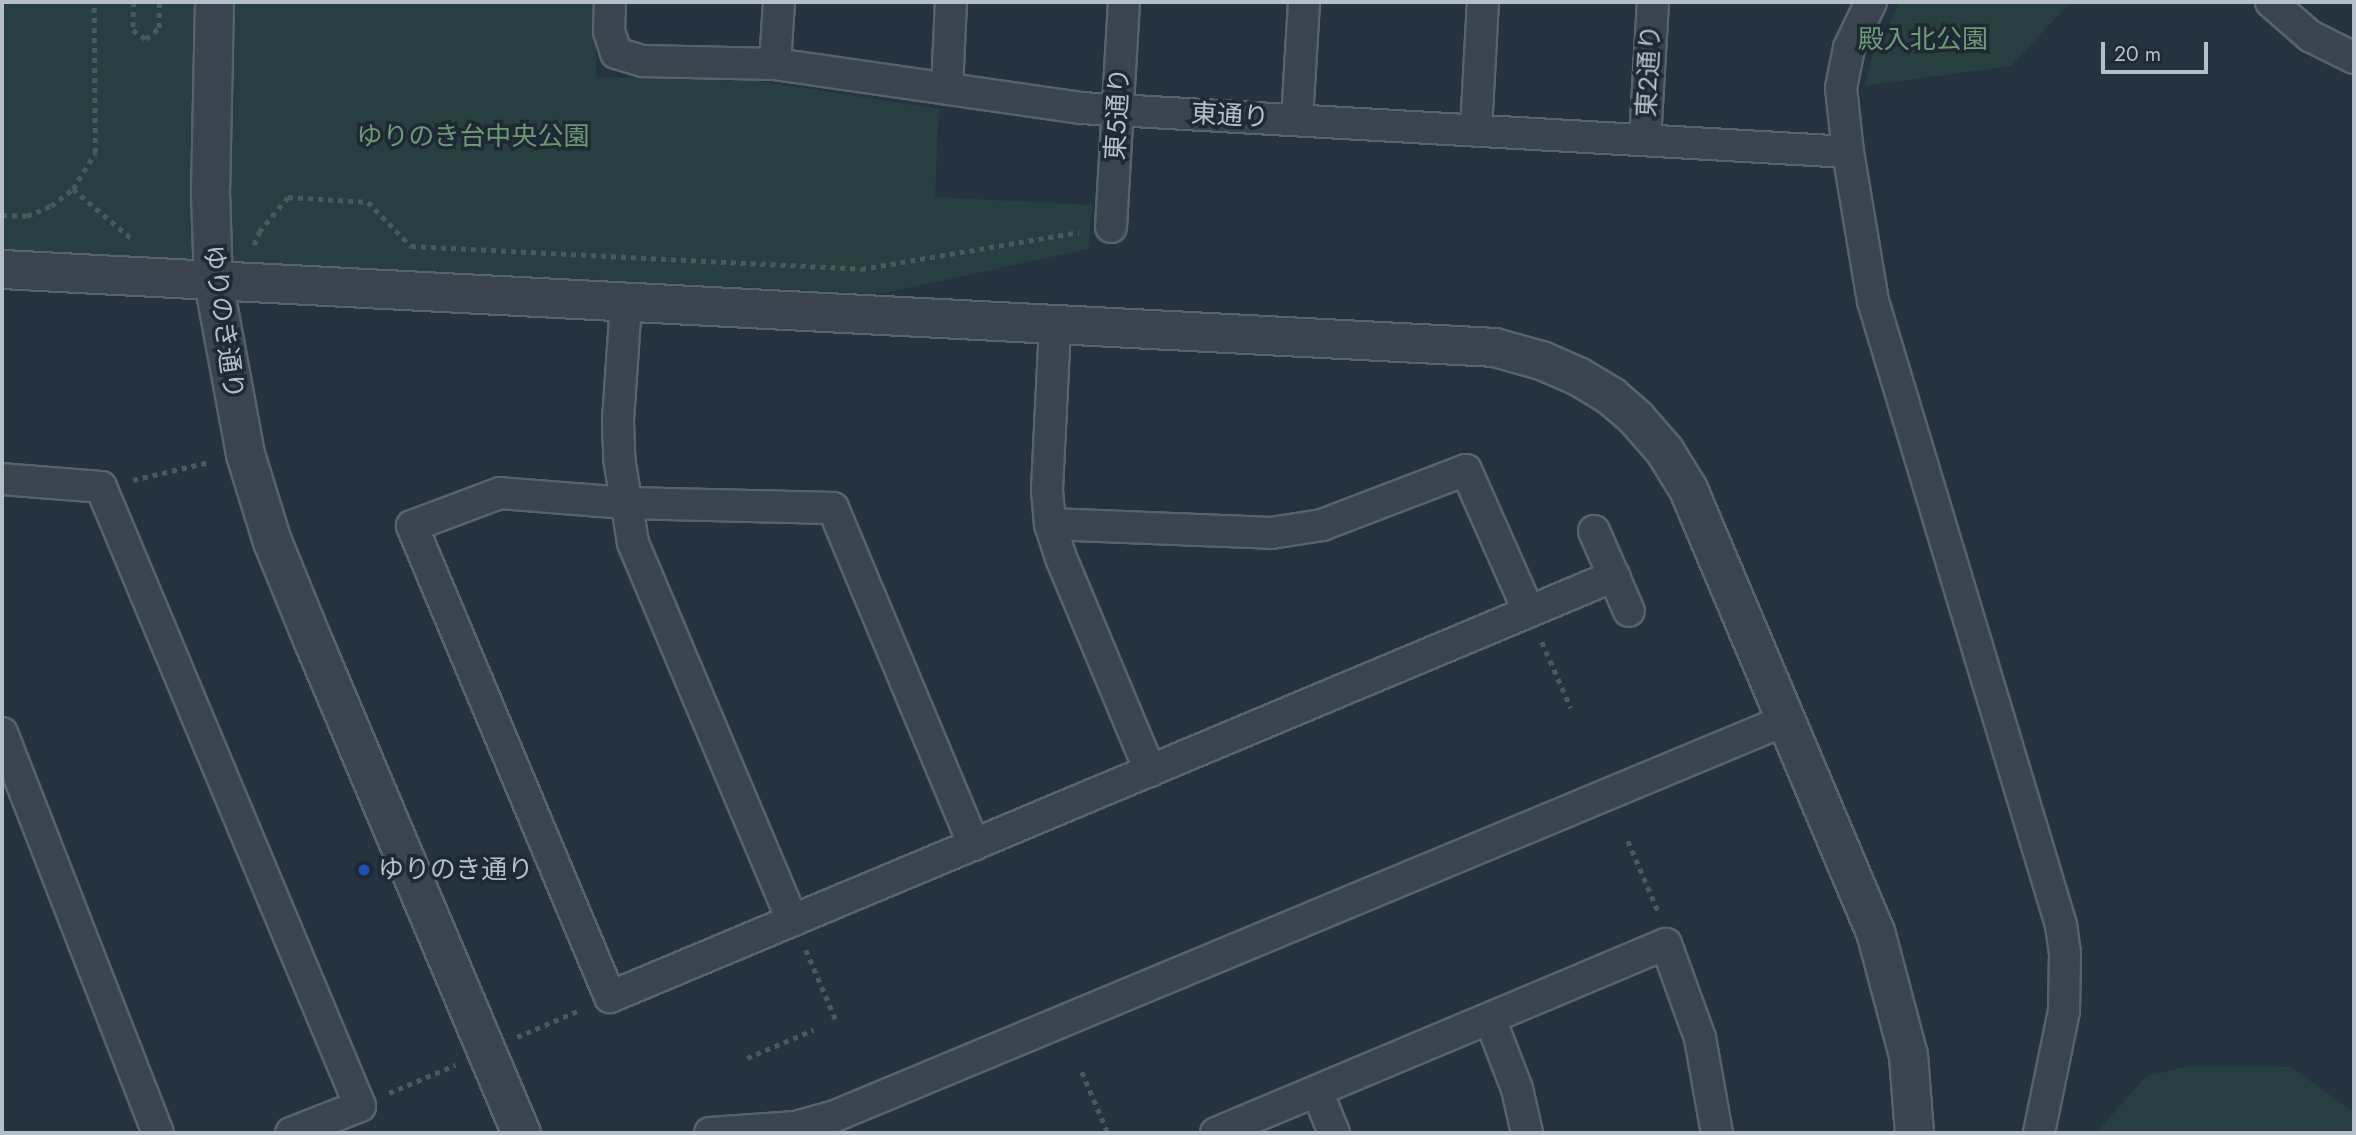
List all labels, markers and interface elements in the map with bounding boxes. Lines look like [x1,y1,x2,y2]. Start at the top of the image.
street label: 東2通り [1631,24,1667,118]
park label: 殿入北公園 [1858,24,1988,56]
scale bar [2104,28,2211,72]
text: 20 m [2114,39,2161,69]
street label: 東5通り [1100,67,1136,161]
street label: 東通り [1190,98,1270,134]
park label: ゆりのき台中央公園 [356,121,590,153]
street label: ゆりのき通り [197,243,249,401]
place label: ゆりのき通り [378,854,534,886]
marker: ゆりのき通り [356,862,372,878]

